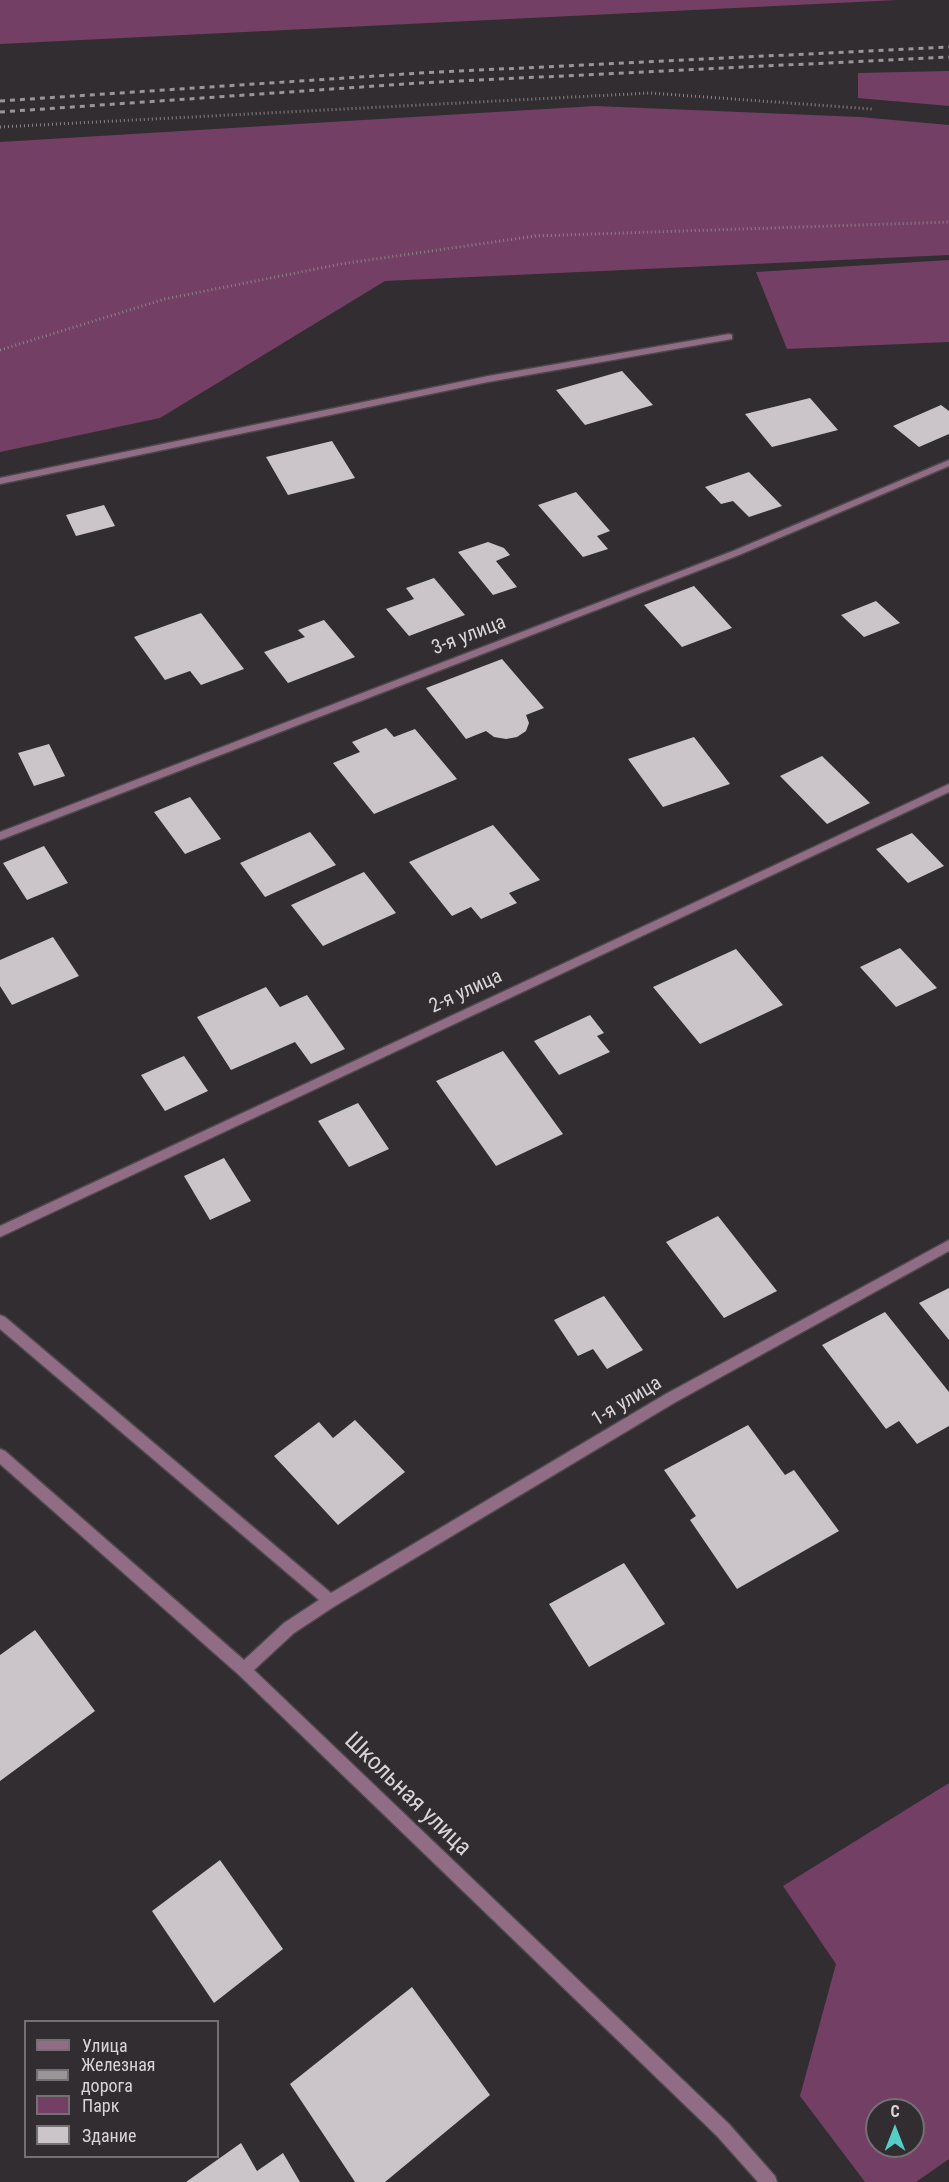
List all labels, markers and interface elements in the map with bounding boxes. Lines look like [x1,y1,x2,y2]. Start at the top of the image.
street label: 3-я улица [429,611,509,661]
street label: 2-я улица [426,965,506,1019]
street label: 1-я улица [588,1372,666,1432]
street label: Школьная улица [338,1727,476,1863]
legend [24,2020,219,2158]
text: Улица [82,2035,128,2056]
text: Железная дорога [81,2054,156,2096]
text: Парк [82,2095,119,2116]
north arrow [865,2098,925,2158]
text: С [890,2102,900,2121]
text: Здание [82,2125,136,2146]

